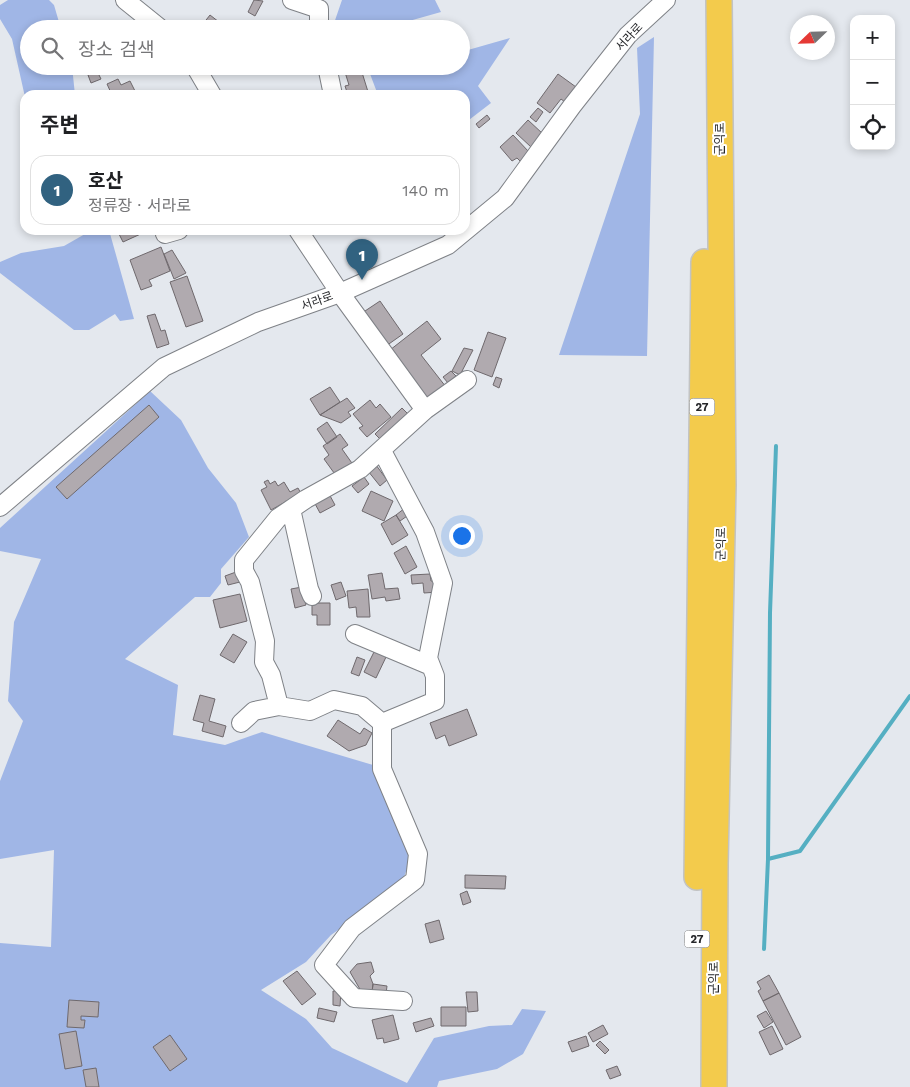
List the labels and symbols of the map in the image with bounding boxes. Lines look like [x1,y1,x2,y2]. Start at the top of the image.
north arrow [790,15,835,60]
street label: 서라로 [613,20,645,54]
street label: 군익로 [713,122,727,156]
pin: 1 [346,239,378,280]
street label: 서라로 [299,289,335,313]
road number: 27 [690,398,714,416]
your location [449,523,475,549]
street label: 군익로 [714,527,728,561]
road number: 27 [684,931,710,948]
street label: 군익로 [707,961,721,995]

